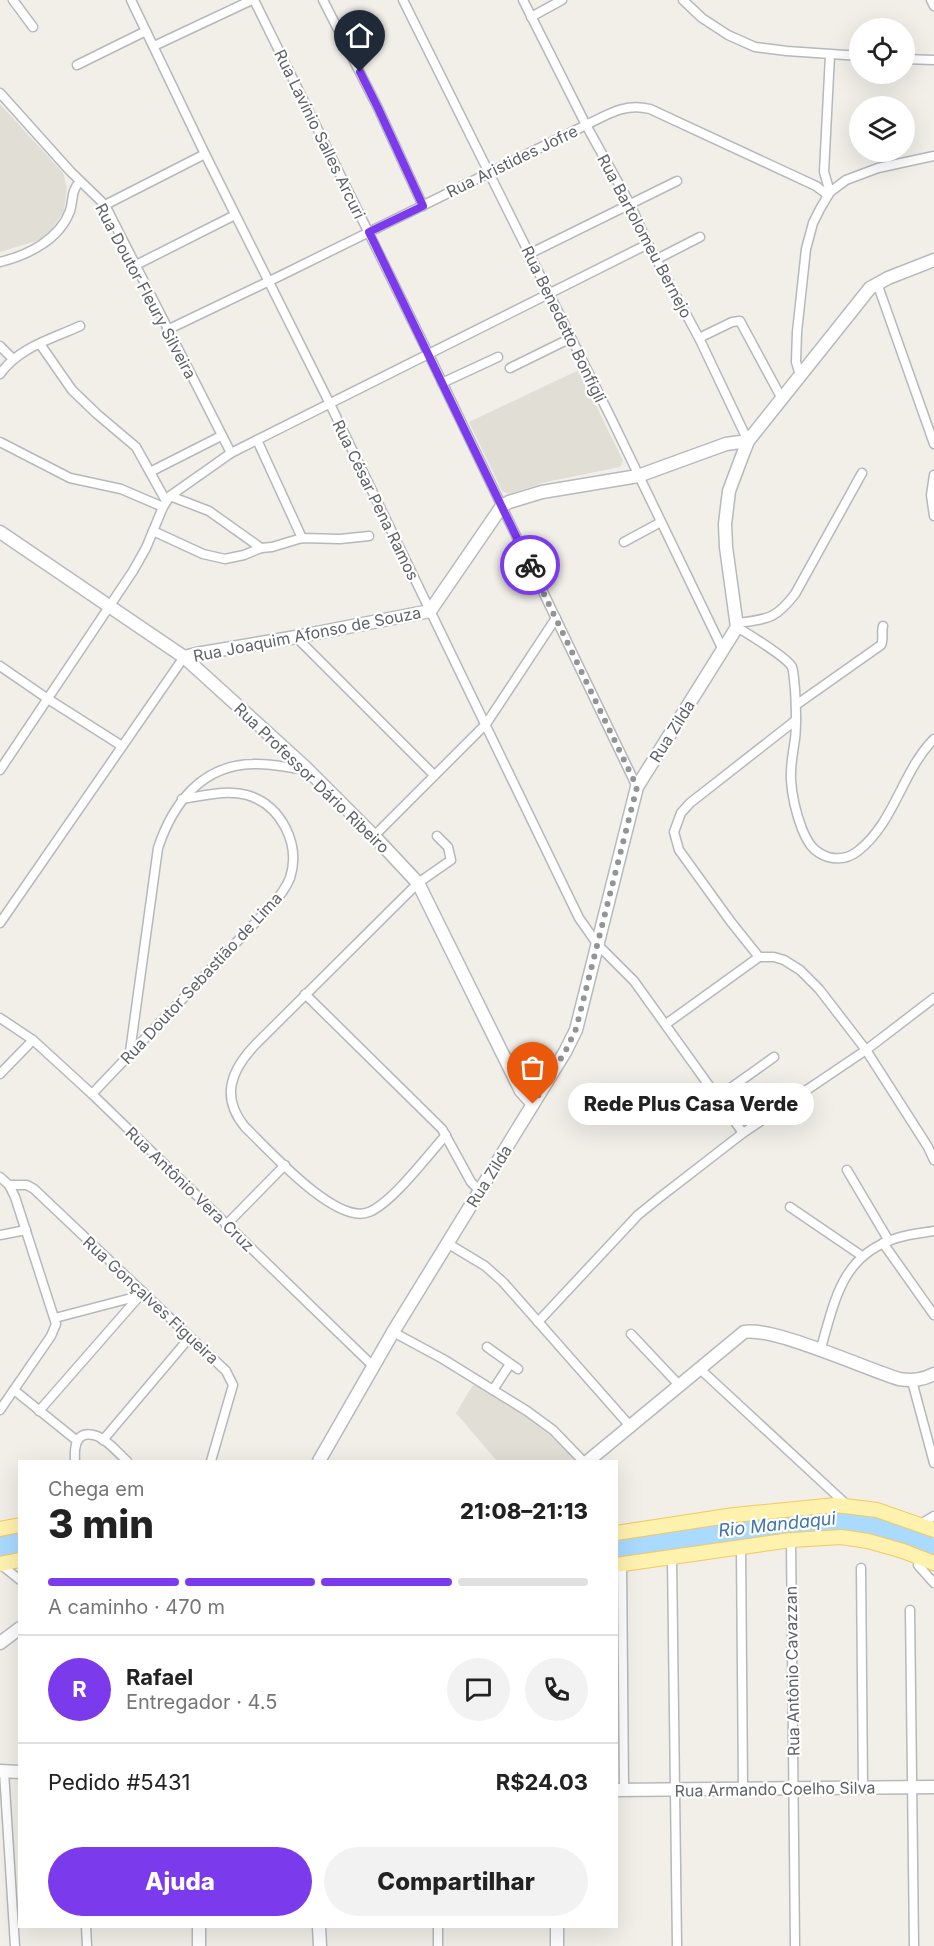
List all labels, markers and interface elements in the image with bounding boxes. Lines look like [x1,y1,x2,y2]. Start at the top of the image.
pin [334,10,385,72]
map controls [849,18,915,162]
button: locate [849,18,915,84]
icon: home [343,19,376,52]
street label: Rua Lavínio Salles Arcuri [270,46,370,222]
button: layers [849,96,915,162]
street label: Rua Aristides Jofre [443,120,581,202]
street label: Rua Bartolomeu Bernejo [593,151,697,321]
street label: Rua Doutor Fleury Silveira [91,200,201,382]
street label: Rua Benedetto Bonfigli [517,242,611,406]
street label: Rua César Pena Ramos [328,417,424,583]
courier [500,535,560,595]
icon: bike [514,549,547,582]
street label: Rua Joaquim Afonso de Souza [191,602,423,666]
street label: Rua Zilda [645,696,699,766]
street label: Rua Professor Dário Ribeiro [230,699,394,857]
street label: Rua Doutor Sebastião de Lima [116,888,286,1068]
pin [507,1042,558,1104]
icon: bag [516,1051,549,1084]
callout: Rede Plus Casa Verde [569,1083,815,1125]
text: Rede Plus Casa Verde [584,1092,798,1116]
street label: Rua Antônio Vera Cruz [122,1122,258,1256]
street label: Rua Zilda [462,1141,516,1211]
street label: Rua Gonçalves Figueira [79,1232,223,1368]
text: Chega em [48,1477,144,1501]
text: 21:08–21:13 [460,1498,588,1524]
text: 3 min [48,1500,154,1547]
water label: Rio Mandaqui [717,1507,837,1541]
street label: Rua Antônio Cavazzan [781,1586,803,1756]
text: A caminho · 470 m [48,1595,225,1619]
button: chat [447,1658,510,1721]
button: phone [525,1658,588,1721]
text: Rafael [126,1664,193,1690]
text: R [72,1676,87,1702]
text: Entregador · 4.5 [126,1690,277,1714]
text: Pedido #5431 [48,1769,190,1795]
text: R$24.03 [496,1769,588,1795]
street label: Rua Armando Coelho Silva [674,1777,876,1801]
button: Ajuda [48,1847,312,1916]
button: Compartilhar [324,1847,588,1916]

